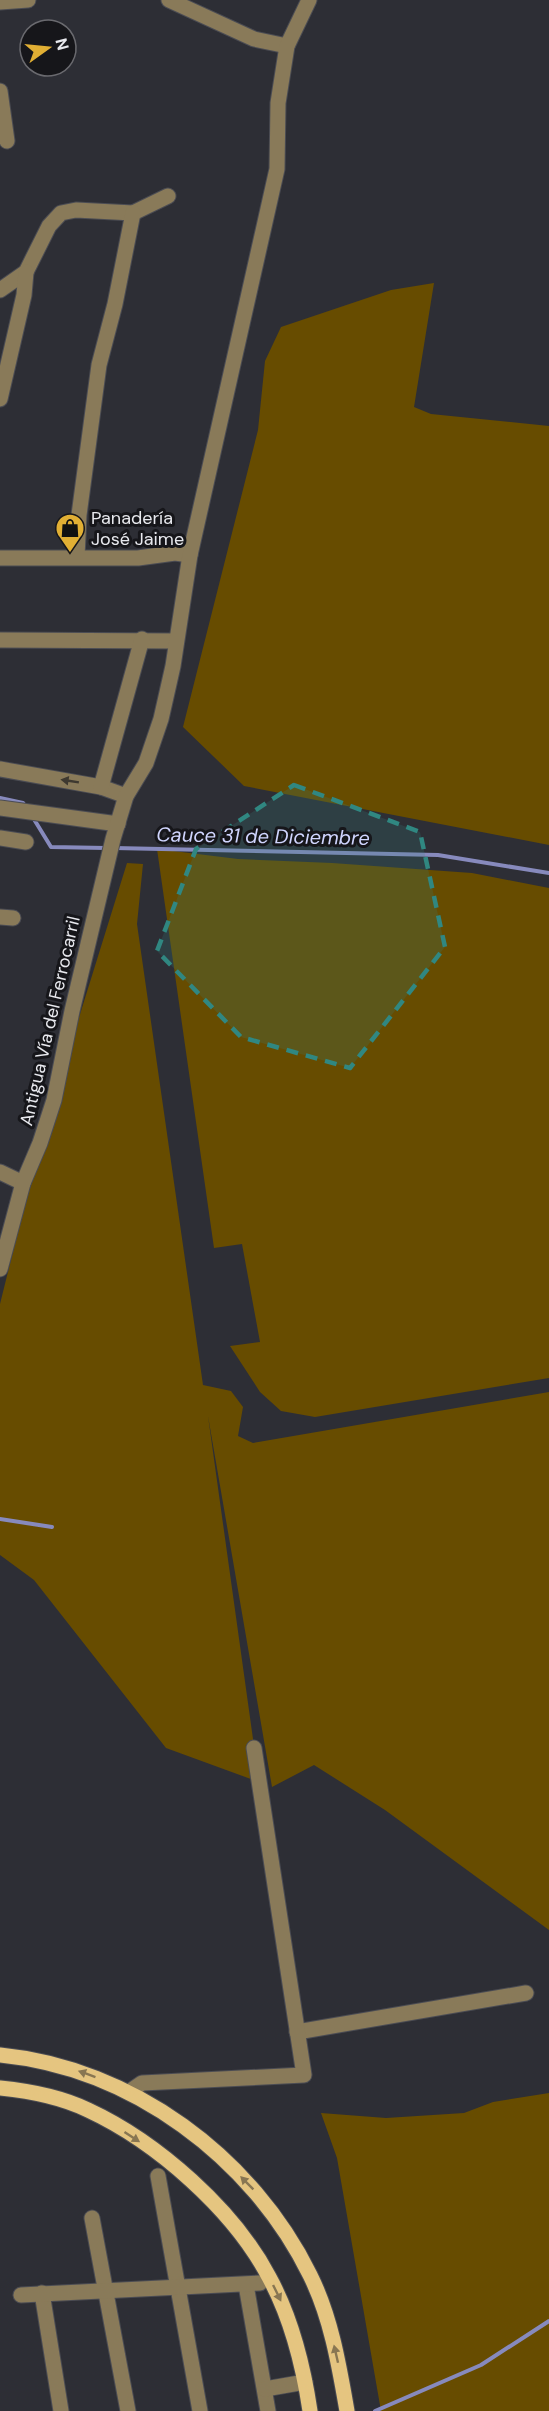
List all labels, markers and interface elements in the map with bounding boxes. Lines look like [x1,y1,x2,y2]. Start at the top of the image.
north arrow [18,18,78,78]
text: N [50,36,74,53]
place label: Panadería José Jaime [91,506,184,551]
shop icon: Panadería José Jaime [54,512,86,554]
one-way arrow [60,777,79,786]
water label: Cauce 31 de Diciembre [156,821,370,851]
street label: Antigua Vía del Ferrocarril [14,914,86,1128]
one-way arrow [78,2069,96,2079]
one-way arrow [124,2131,140,2142]
one-way arrow [240,2176,254,2190]
one-way arrow [272,2284,281,2301]
one-way arrow [330,2344,340,2363]

